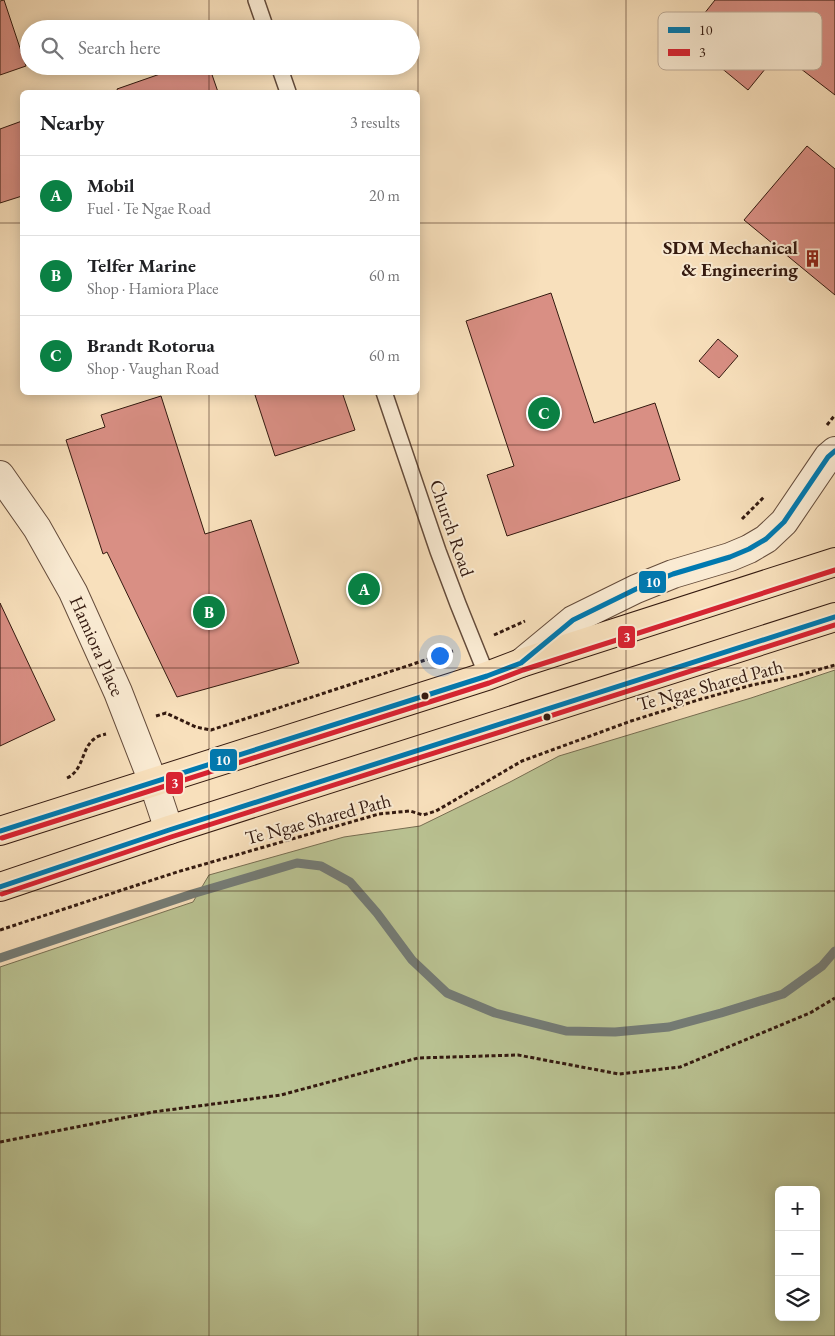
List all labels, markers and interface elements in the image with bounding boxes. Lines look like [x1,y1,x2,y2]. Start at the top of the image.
legend [658,12,822,70]
search box [20,20,420,75]
text: 10 [699,21,713,39]
icon: search [38,34,66,62]
text: Search here [78,35,160,60]
text: 3 [699,43,706,61]
text: Nearby [40,109,104,136]
text: 3 results [350,112,400,133]
text: Mobil [87,173,134,198]
text: A [50,185,62,206]
text: 20 m [369,185,400,206]
text: Fuel · Te Ngae Road [87,198,211,219]
place label: SDM Mechanical & Engineering [663,235,799,282]
building icon: SDM Mechanical & Engineering [802,248,822,268]
text: Telfer Marine [87,253,196,278]
text: B [51,265,61,286]
text: 60 m [369,265,400,286]
text: Shop · Hamiora Place [87,278,219,299]
text: Brandt Rotorua [87,333,215,358]
text: C [50,345,62,366]
text: 60 m [369,345,400,366]
text: Shop · Vaughan Road [87,358,219,379]
pin: C [528,394,560,432]
street label: Church Road [424,476,480,580]
pin: A [348,570,380,608]
line badge: 10 [638,570,667,594]
text: 10 [646,573,661,591]
street label: Hamiora Place [64,592,130,700]
pin: B [193,593,225,631]
line badge: 3 [617,625,636,649]
text: 3 [623,628,631,646]
your location [427,643,453,669]
street label: Te Ngae Shared Path [634,653,786,716]
unlabelled marker [420,691,430,701]
unlabelled marker [542,712,552,722]
line badge: 10 [209,748,238,772]
text: 10 [216,751,231,769]
line badge: 3 [165,771,184,795]
text: 3 [171,774,179,792]
street label: Te Ngae Shared Path [242,787,394,850]
map controls [775,1186,820,1321]
button: + [775,1186,820,1231]
button: − [775,1231,820,1276]
button: layers [775,1276,820,1321]

